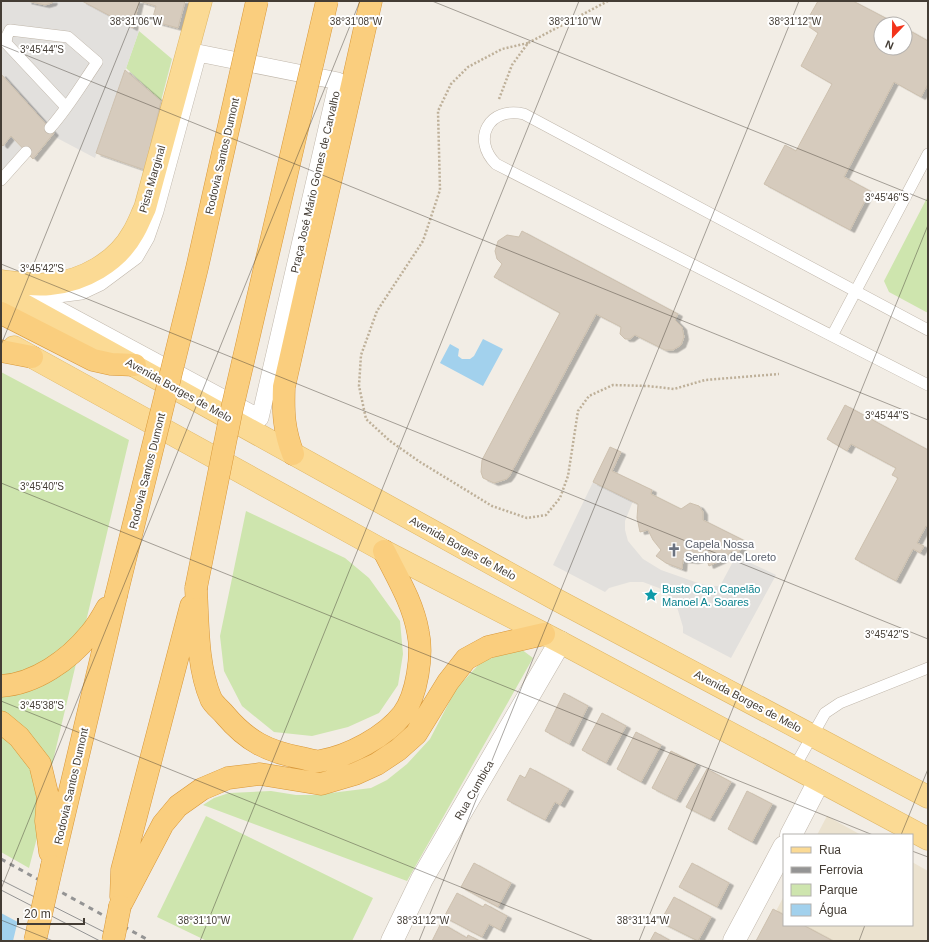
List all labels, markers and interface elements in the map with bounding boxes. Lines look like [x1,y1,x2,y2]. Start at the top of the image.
text: 38°31'06"W [110,16,163,27]
text: 38°31'08"W [330,16,383,27]
text: 38°31'10"W [549,16,602,27]
text: 38°31'12"W [769,16,822,27]
north arrow [873,16,913,56]
text: N [883,38,895,52]
text: 3°45'44"S [20,44,64,55]
street label: Praça José Mário Gomes de Carvalho [288,90,342,274]
street label: Rodovia Santos Dumont [203,97,241,215]
street label: Pista Marginal [137,144,167,214]
text: 3°45'46"S [865,192,909,203]
text: 3°45'42"S [20,263,64,274]
street label: Avenida Borges de Melo [124,356,234,424]
text: 3°45'44"S [865,410,909,421]
street label: Rodovia Santos Dumont [127,412,167,530]
text: 3°45'40"S [20,481,64,492]
street label: Avenida Borges de Melo [408,514,518,582]
place label: Capela Nossa Senhora de Loreto [685,538,776,563]
church icon: Capela Nossa Senhora de Loreto [666,542,682,558]
place label: Busto Cap. Capelão Manoel A. Soares [662,583,760,608]
place icon: Busto Cap. Capelão Manoel A. Soares [643,587,659,603]
text: 3°45'42"S [865,629,909,640]
street label: Avenida Borges de Melo [692,668,804,734]
text: 3°45'38"S [20,700,64,711]
street label: Rodovia Santos Dumont [52,727,90,845]
street label: Rua Cumbica [452,757,496,822]
legend [783,834,913,926]
text: Rua [819,843,841,857]
text: Ferrovia [819,863,863,877]
text: Parque [819,883,858,897]
scale bar [18,900,84,926]
text: Água [819,902,847,917]
text: 20 m [24,907,51,921]
text: 38°31'10"W [178,915,231,926]
text: 38°31'12"W [397,915,450,926]
text: 38°31'14"W [617,915,670,926]

